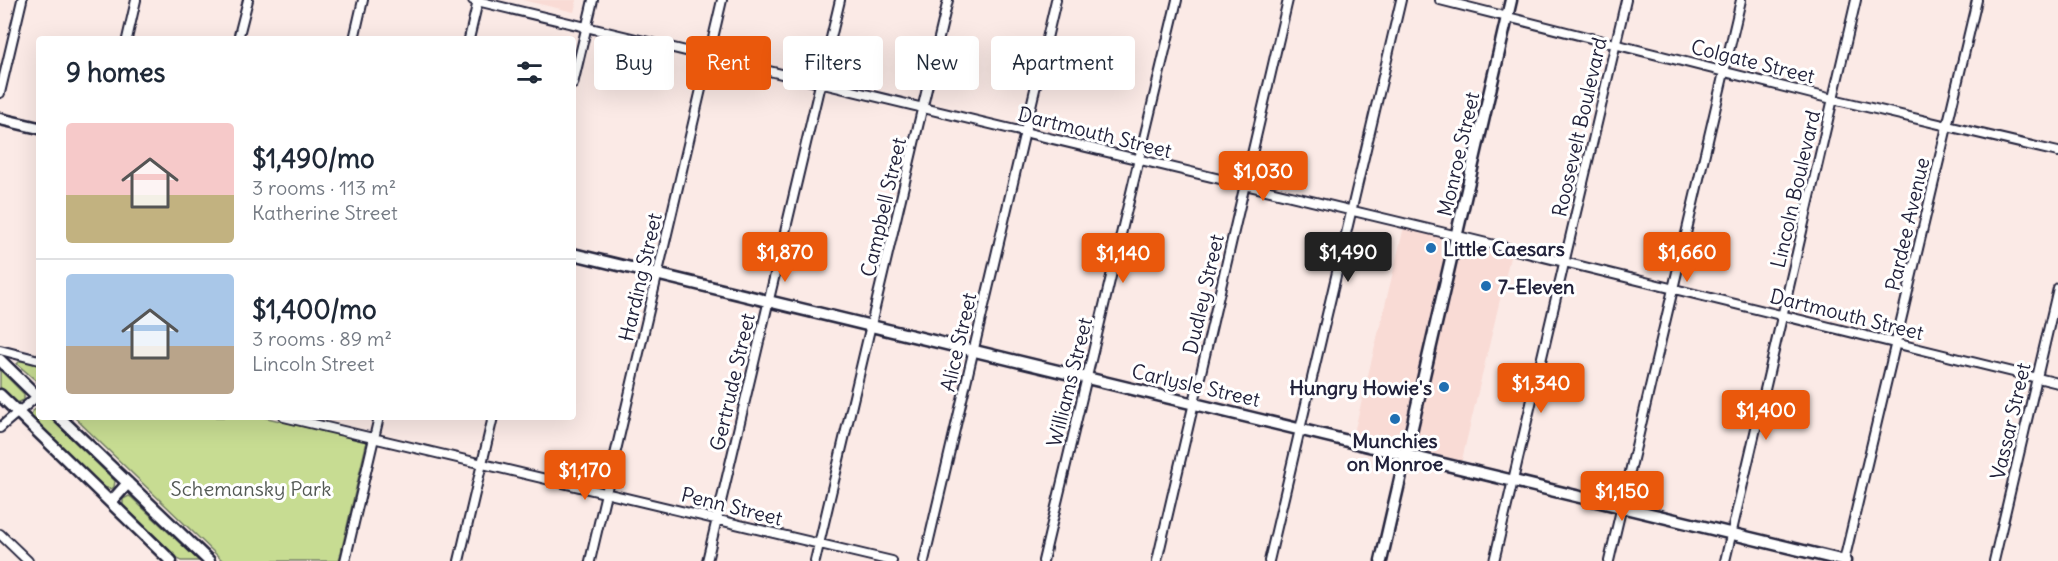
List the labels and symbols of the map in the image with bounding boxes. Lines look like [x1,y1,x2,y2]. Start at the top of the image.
street label: Colgate Street [1689,34,1818,89]
street label: Roosevelt Boulevard [1546,35,1612,219]
street label: Monroe Street [1432,89,1485,219]
street label: Dartmouth Street [1016,101,1175,163]
street label: Lincoln Boulevard [1765,108,1825,270]
street label: Campbell Street [855,135,911,279]
pin: $1,030 [1214,151,1312,202]
street label: Pardee Avenue [1880,155,1934,293]
street label: Harding Street [613,210,667,344]
street label: Dudley Street [1177,231,1229,356]
pin: $1,870 [736,232,834,283]
pin: $1,490 [1299,232,1397,283]
pin: $1,660 [1638,232,1736,283]
pin: $1,140 [1074,233,1172,284]
place label: Little Caesars [1443,236,1565,261]
marker: Little Caesars [1424,241,1438,255]
place label: 7-Eleven [1498,274,1575,299]
marker: 7-Eleven [1479,279,1493,293]
street label: Dartmouth Street [1768,283,1927,345]
street label: Alice Street [935,290,982,394]
street label: Gertrude Street [704,311,760,453]
street label: Williams Street [1041,315,1097,449]
street label: Carlysle Street [1129,358,1263,412]
street label: Vassar Street [1984,360,2036,482]
pin: $1,340 [1492,363,1590,414]
place label: Hungry Howie's [1289,375,1432,400]
marker: Hungry Howie's [1437,380,1451,394]
pin: $1,400 [1717,390,1815,441]
marker: Munchies on Monroe [1388,412,1402,426]
place label: Munchies on Monroe [1347,428,1443,476]
pin: $1,170 [536,450,634,501]
pin: $1,150 [1573,471,1671,522]
park label: Schemansky Park [171,476,331,501]
street label: Penn Street [679,481,785,531]

